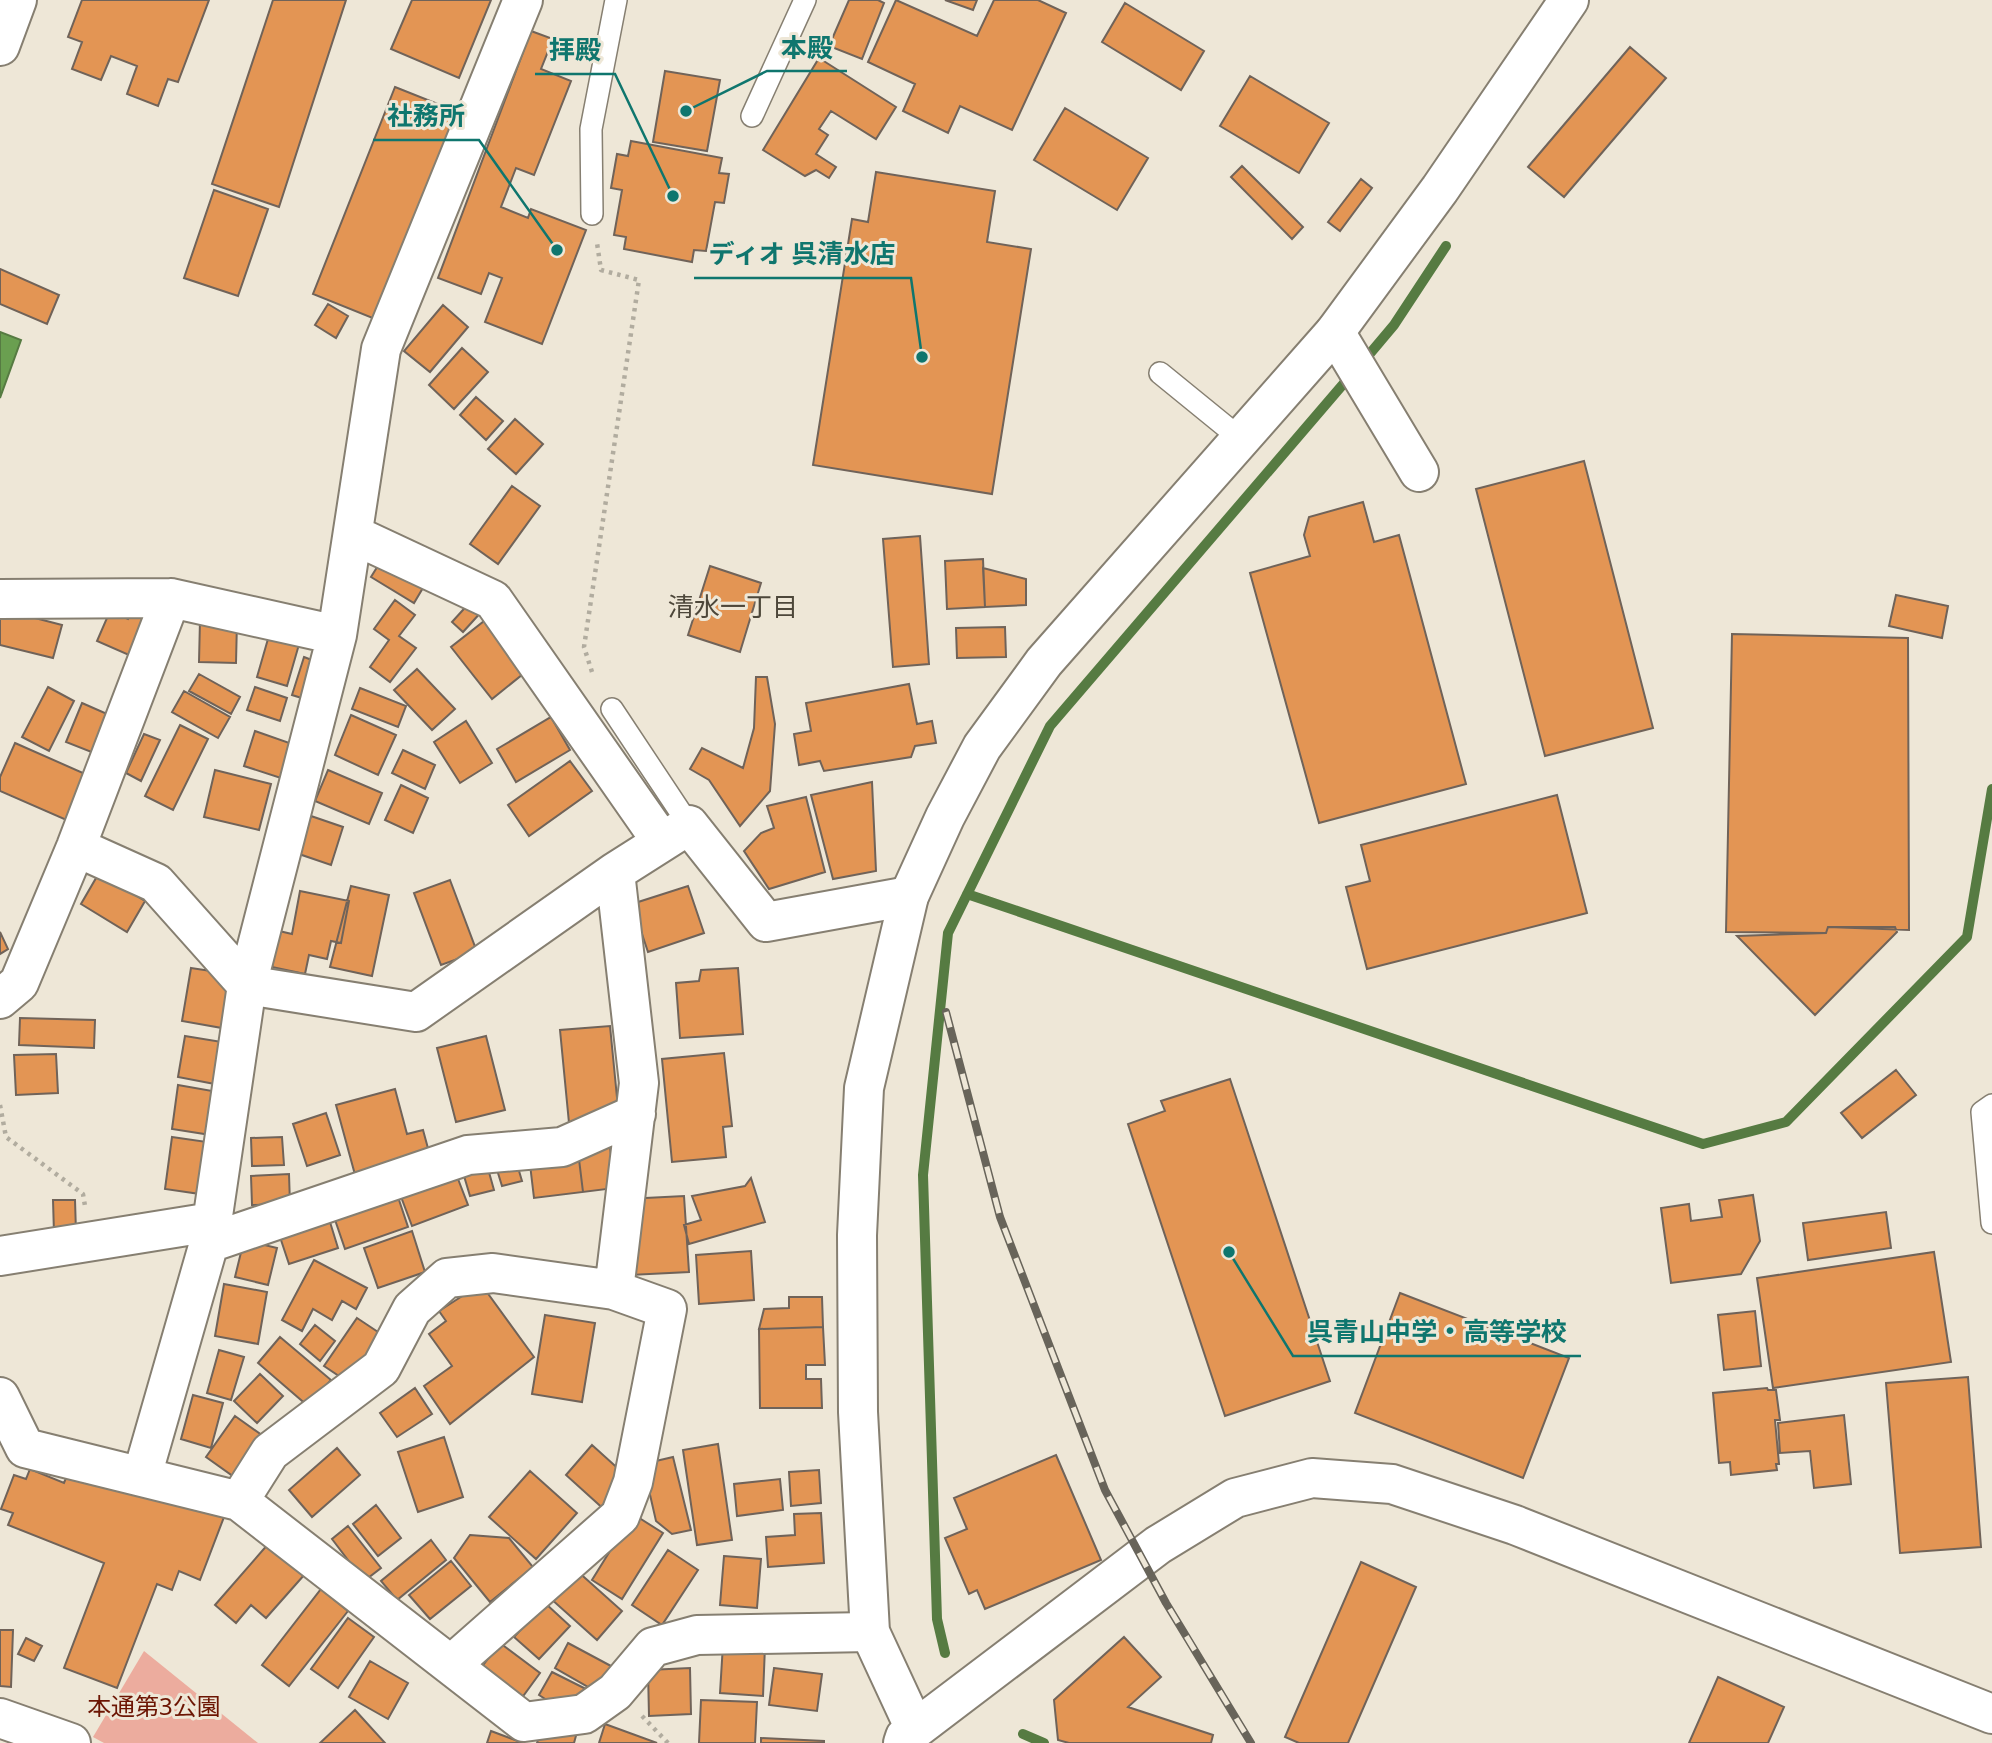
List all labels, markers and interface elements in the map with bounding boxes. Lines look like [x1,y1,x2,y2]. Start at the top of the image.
callout: 本殿 [767,24,847,71]
callout: 拝殿 [535,27,615,74]
text: 本殿 [781,29,833,65]
text: 拝殿 [549,31,601,67]
callout: 社務所 [373,93,479,140]
text: 社務所 [387,97,465,133]
callout: ディオ 呉清水店 [694,231,911,278]
text: ディオ 呉清水店 [709,235,895,271]
district label: 清水一丁目 [668,588,798,624]
callout: 呉青山中学・高等学校 [1293,1309,1581,1356]
text: 呉青山中学・高等学校 [1307,1313,1567,1349]
park label: 本通第3公園 [87,1689,221,1722]

